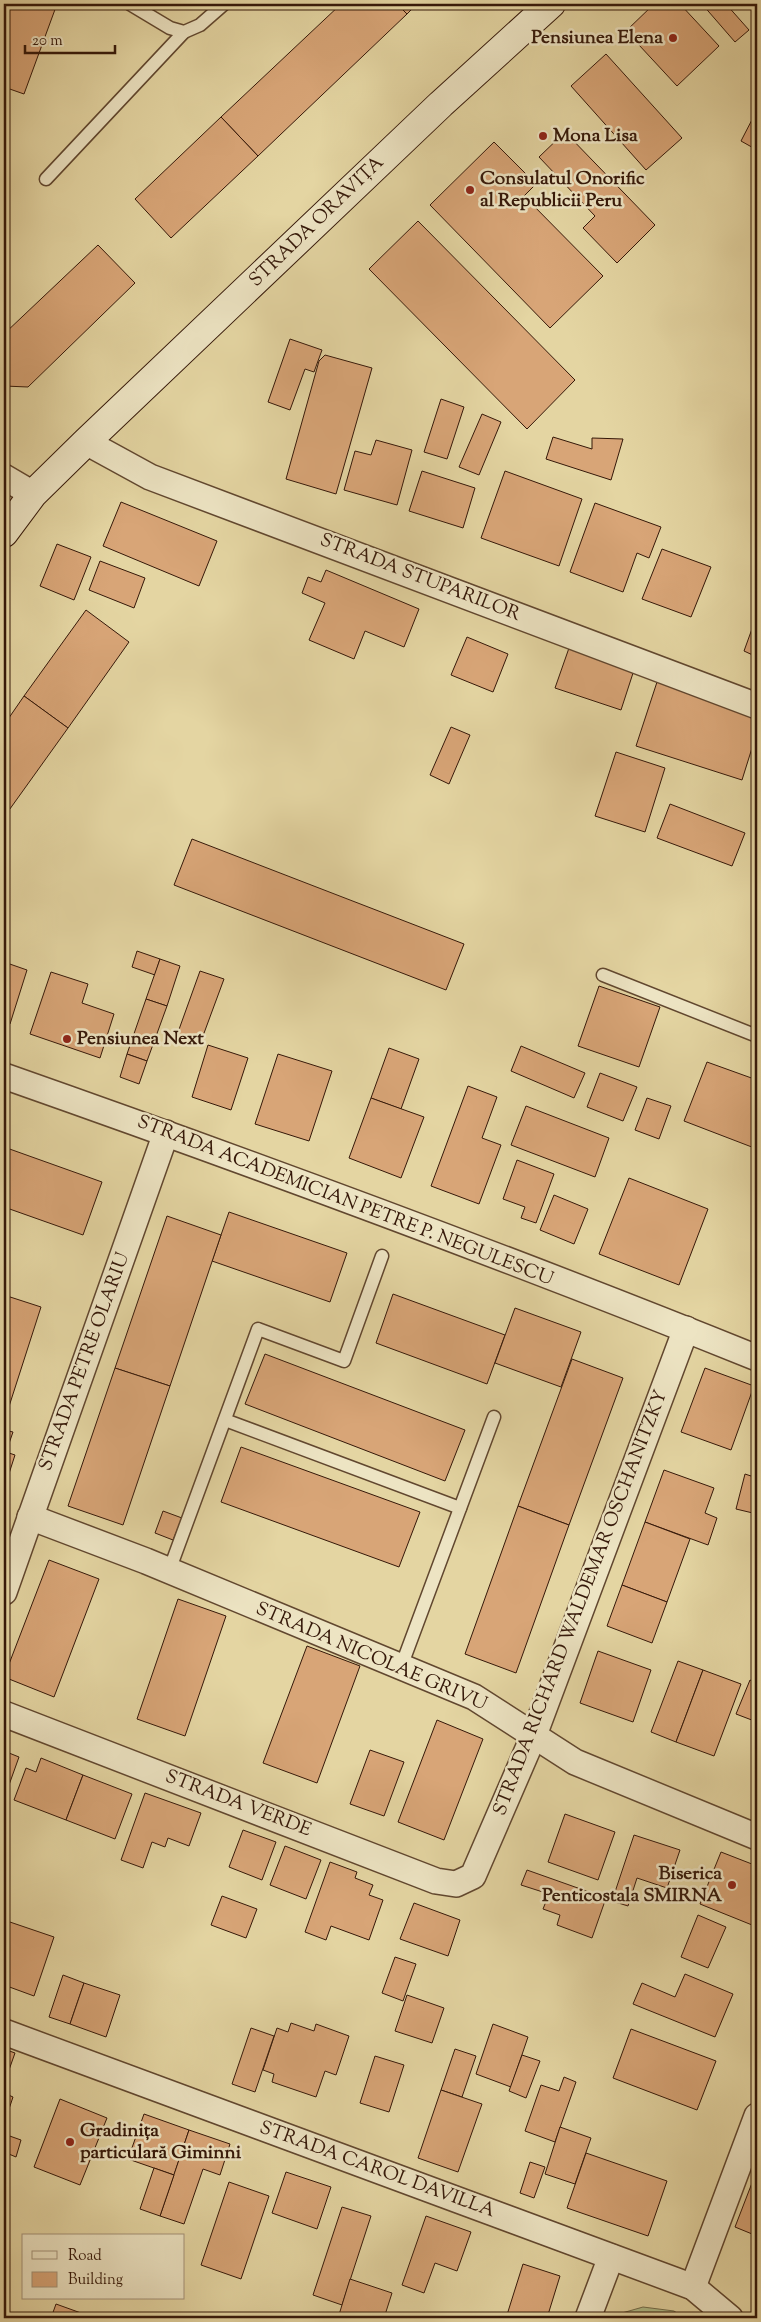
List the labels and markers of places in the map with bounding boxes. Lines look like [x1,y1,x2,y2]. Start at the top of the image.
place label: Pensiunea Elena [531,25,663,52]
marker: Pensiunea Elena [667,32,679,44]
place label: Mona Lisa [553,123,638,150]
marker: Mona Lisa [537,130,549,142]
place label: Consulatul Onorific al Republicii Peru [480,166,645,215]
marker: Consulatul Onorific al Republicii Peru [464,184,476,196]
place label: Pensiunea Next [77,1026,204,1053]
marker: Pensiunea Next [61,1033,73,1045]
place label: Biserica Penticostala SMIRNA [542,1861,723,1910]
marker: Biserica Penticostala SMIRNA [726,1879,738,1891]
place label: Gradinița particulară Giminni [80,2118,242,2167]
marker: Gradinița particulară Giminni [64,2136,76,2148]

